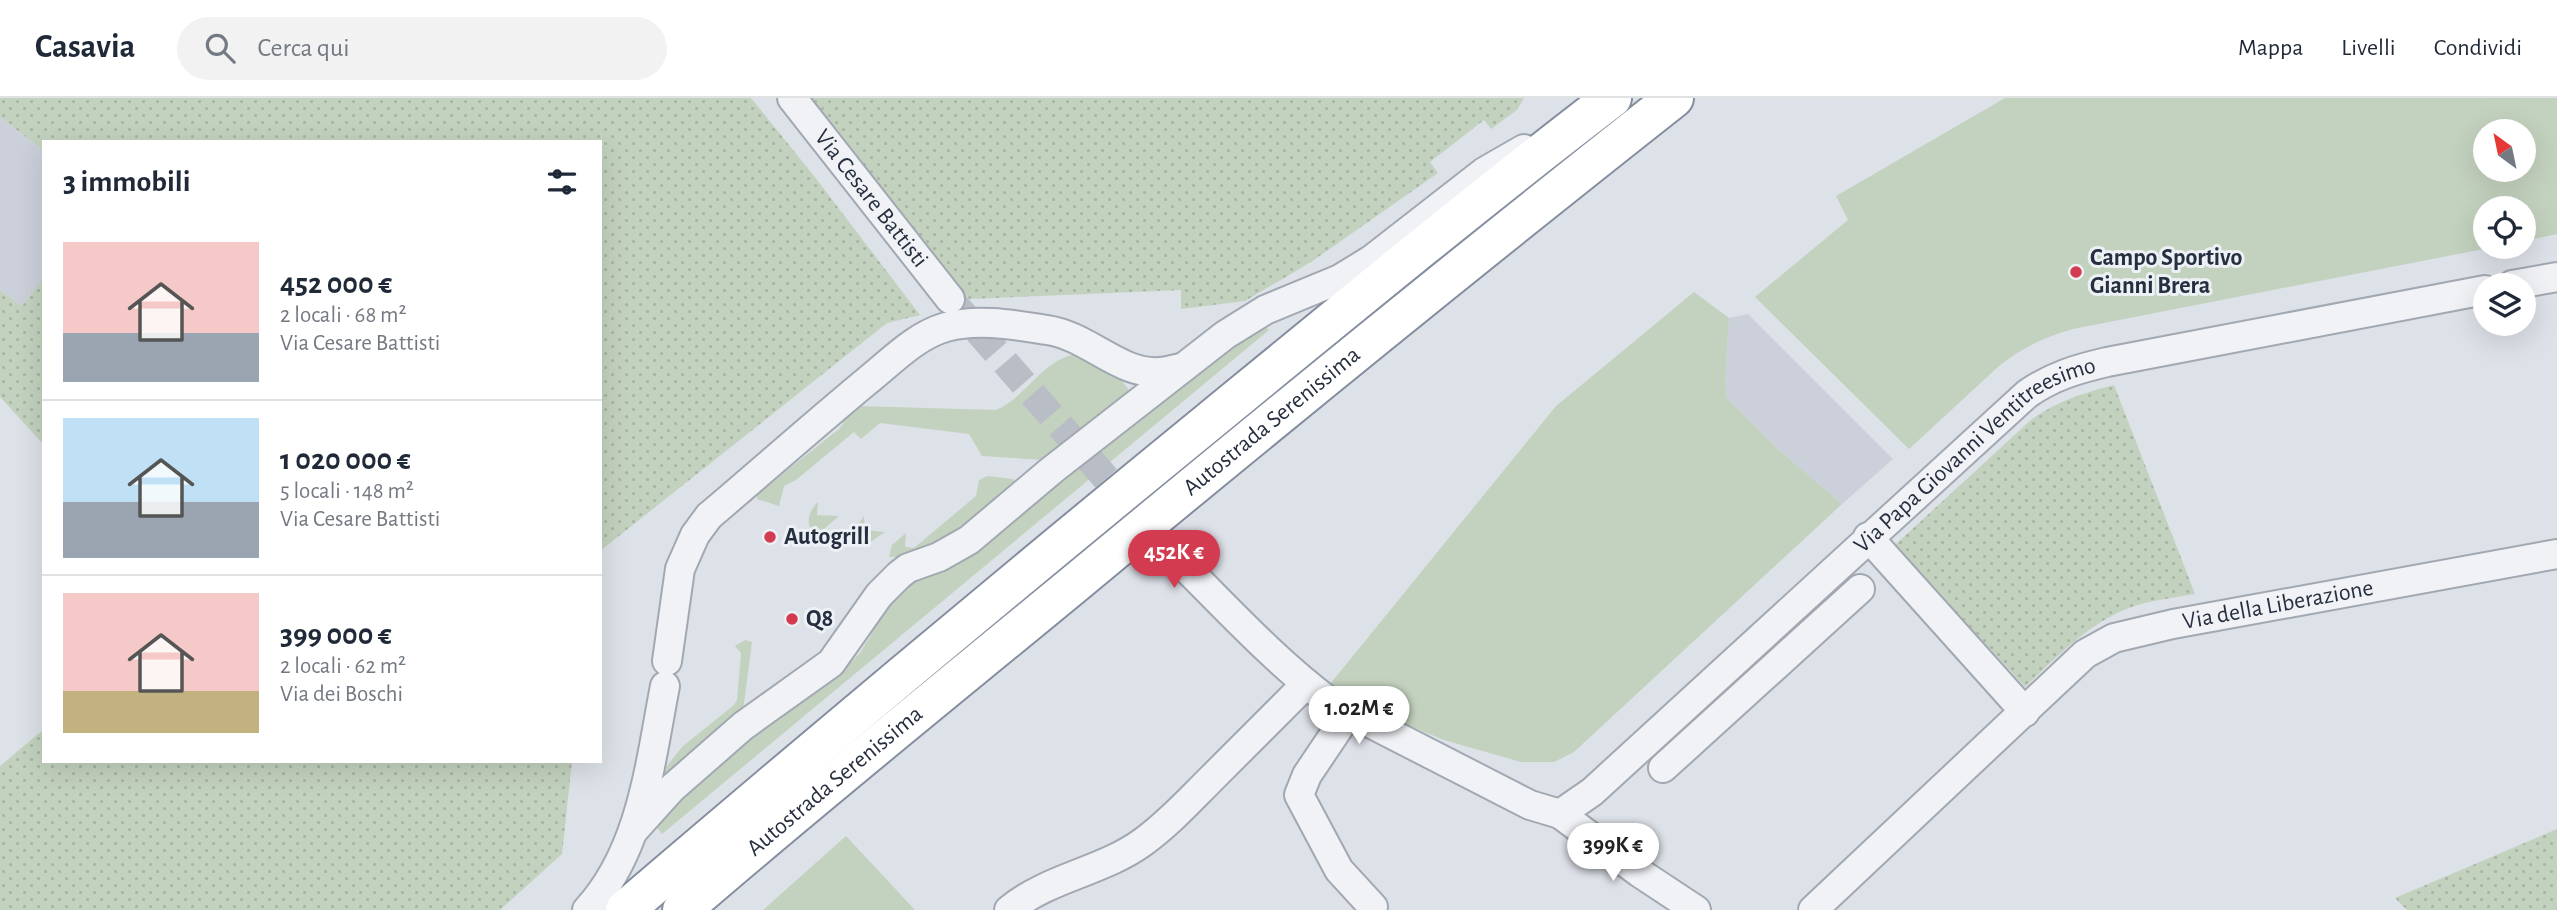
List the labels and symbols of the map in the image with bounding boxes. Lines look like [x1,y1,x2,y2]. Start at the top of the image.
north arrow [2473,119,2536,182]
street label: Via Cesare Battisti [810,125,932,272]
place label: Campo Sportivo Gianni Brera [2090,246,2242,298]
marker: Campo Sportivo Gianni Brera [2068,264,2084,280]
street label: Autostrada Serenissima [1179,342,1365,500]
street label: Via Papa Giovanni Ventitreesimo [1850,353,2098,558]
place label: Autogrill [784,525,870,549]
marker: Autogrill [762,529,778,545]
pin: 452K € [1117,531,1231,590]
street label: Via della Liberazione [2181,576,2375,634]
place label: Q8 [806,607,833,631]
marker: Q8 [784,611,800,627]
pin: 1.02M € [1294,686,1424,746]
street label: Autostrada Serenissima [743,702,927,861]
pin: 399K € [1556,824,1670,883]

